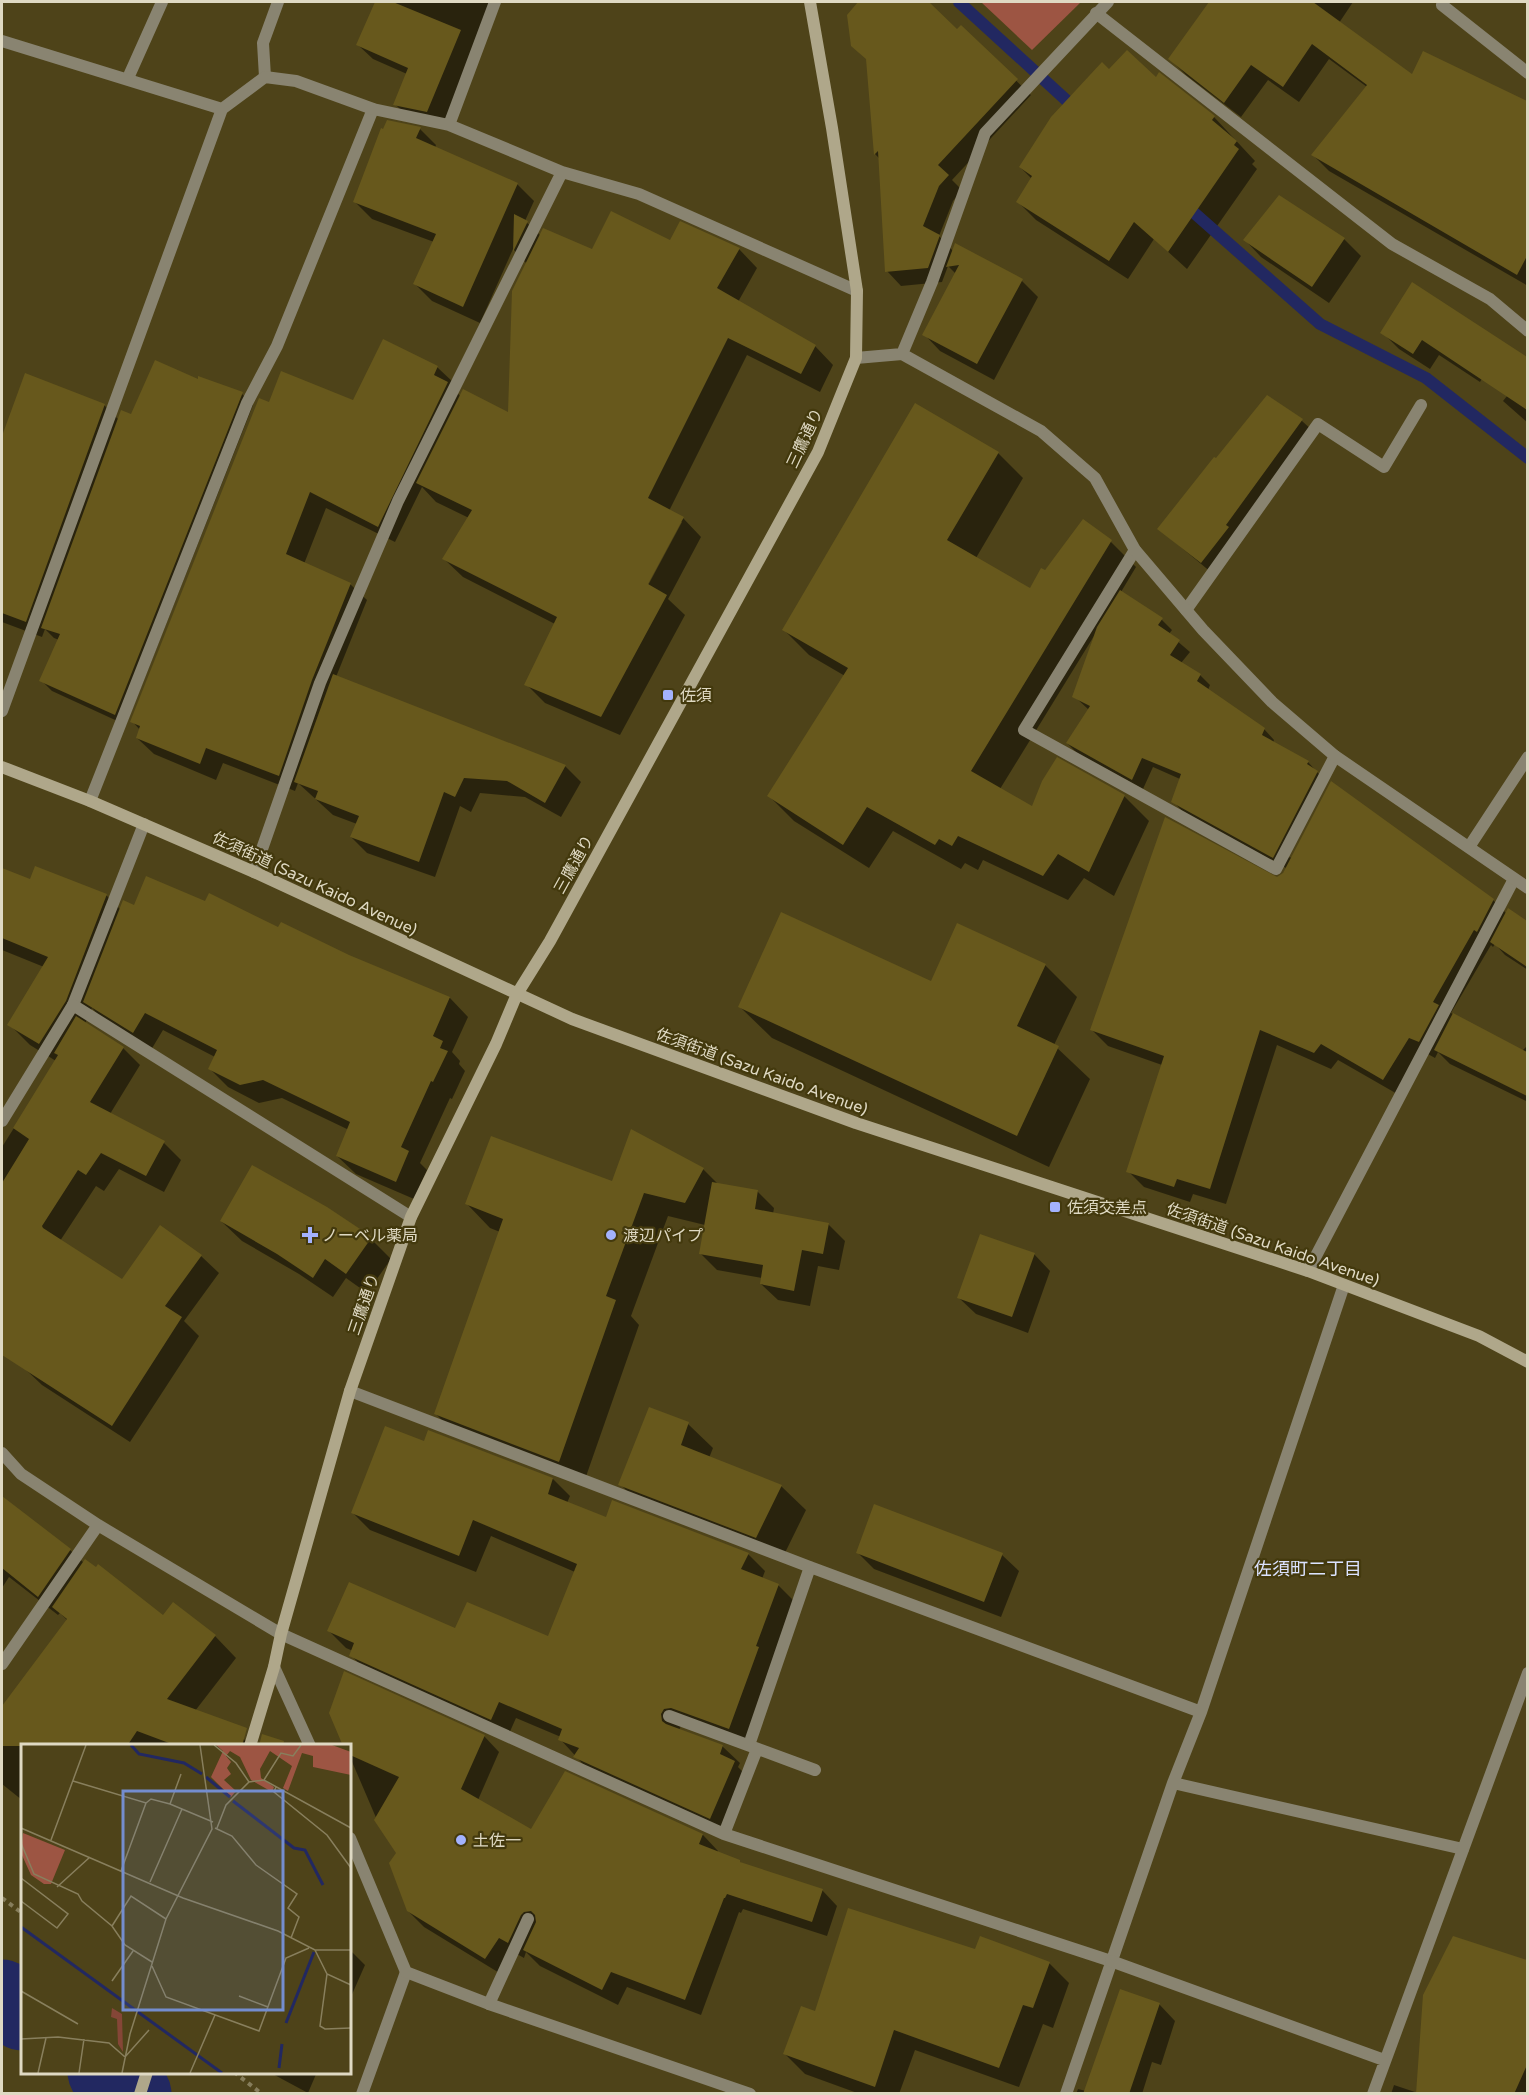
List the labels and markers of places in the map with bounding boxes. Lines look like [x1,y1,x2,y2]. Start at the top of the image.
place label: 佐須 [680,686,712,706]
marker: 佐須 [661,688,675,702]
place label: 佐須交差点 [1067,1198,1147,1218]
marker: 佐須交差点 [1048,1200,1062,1214]
place label: ノーベル薬局 [322,1226,418,1246]
place label: 渡辺パイプ [623,1226,703,1246]
marker: ノーベル薬局 [303,1228,317,1242]
marker: 渡辺パイプ [604,1228,618,1242]
place label: 土佐一 [473,1831,521,1851]
marker: 土佐一 [454,1833,468,1847]

